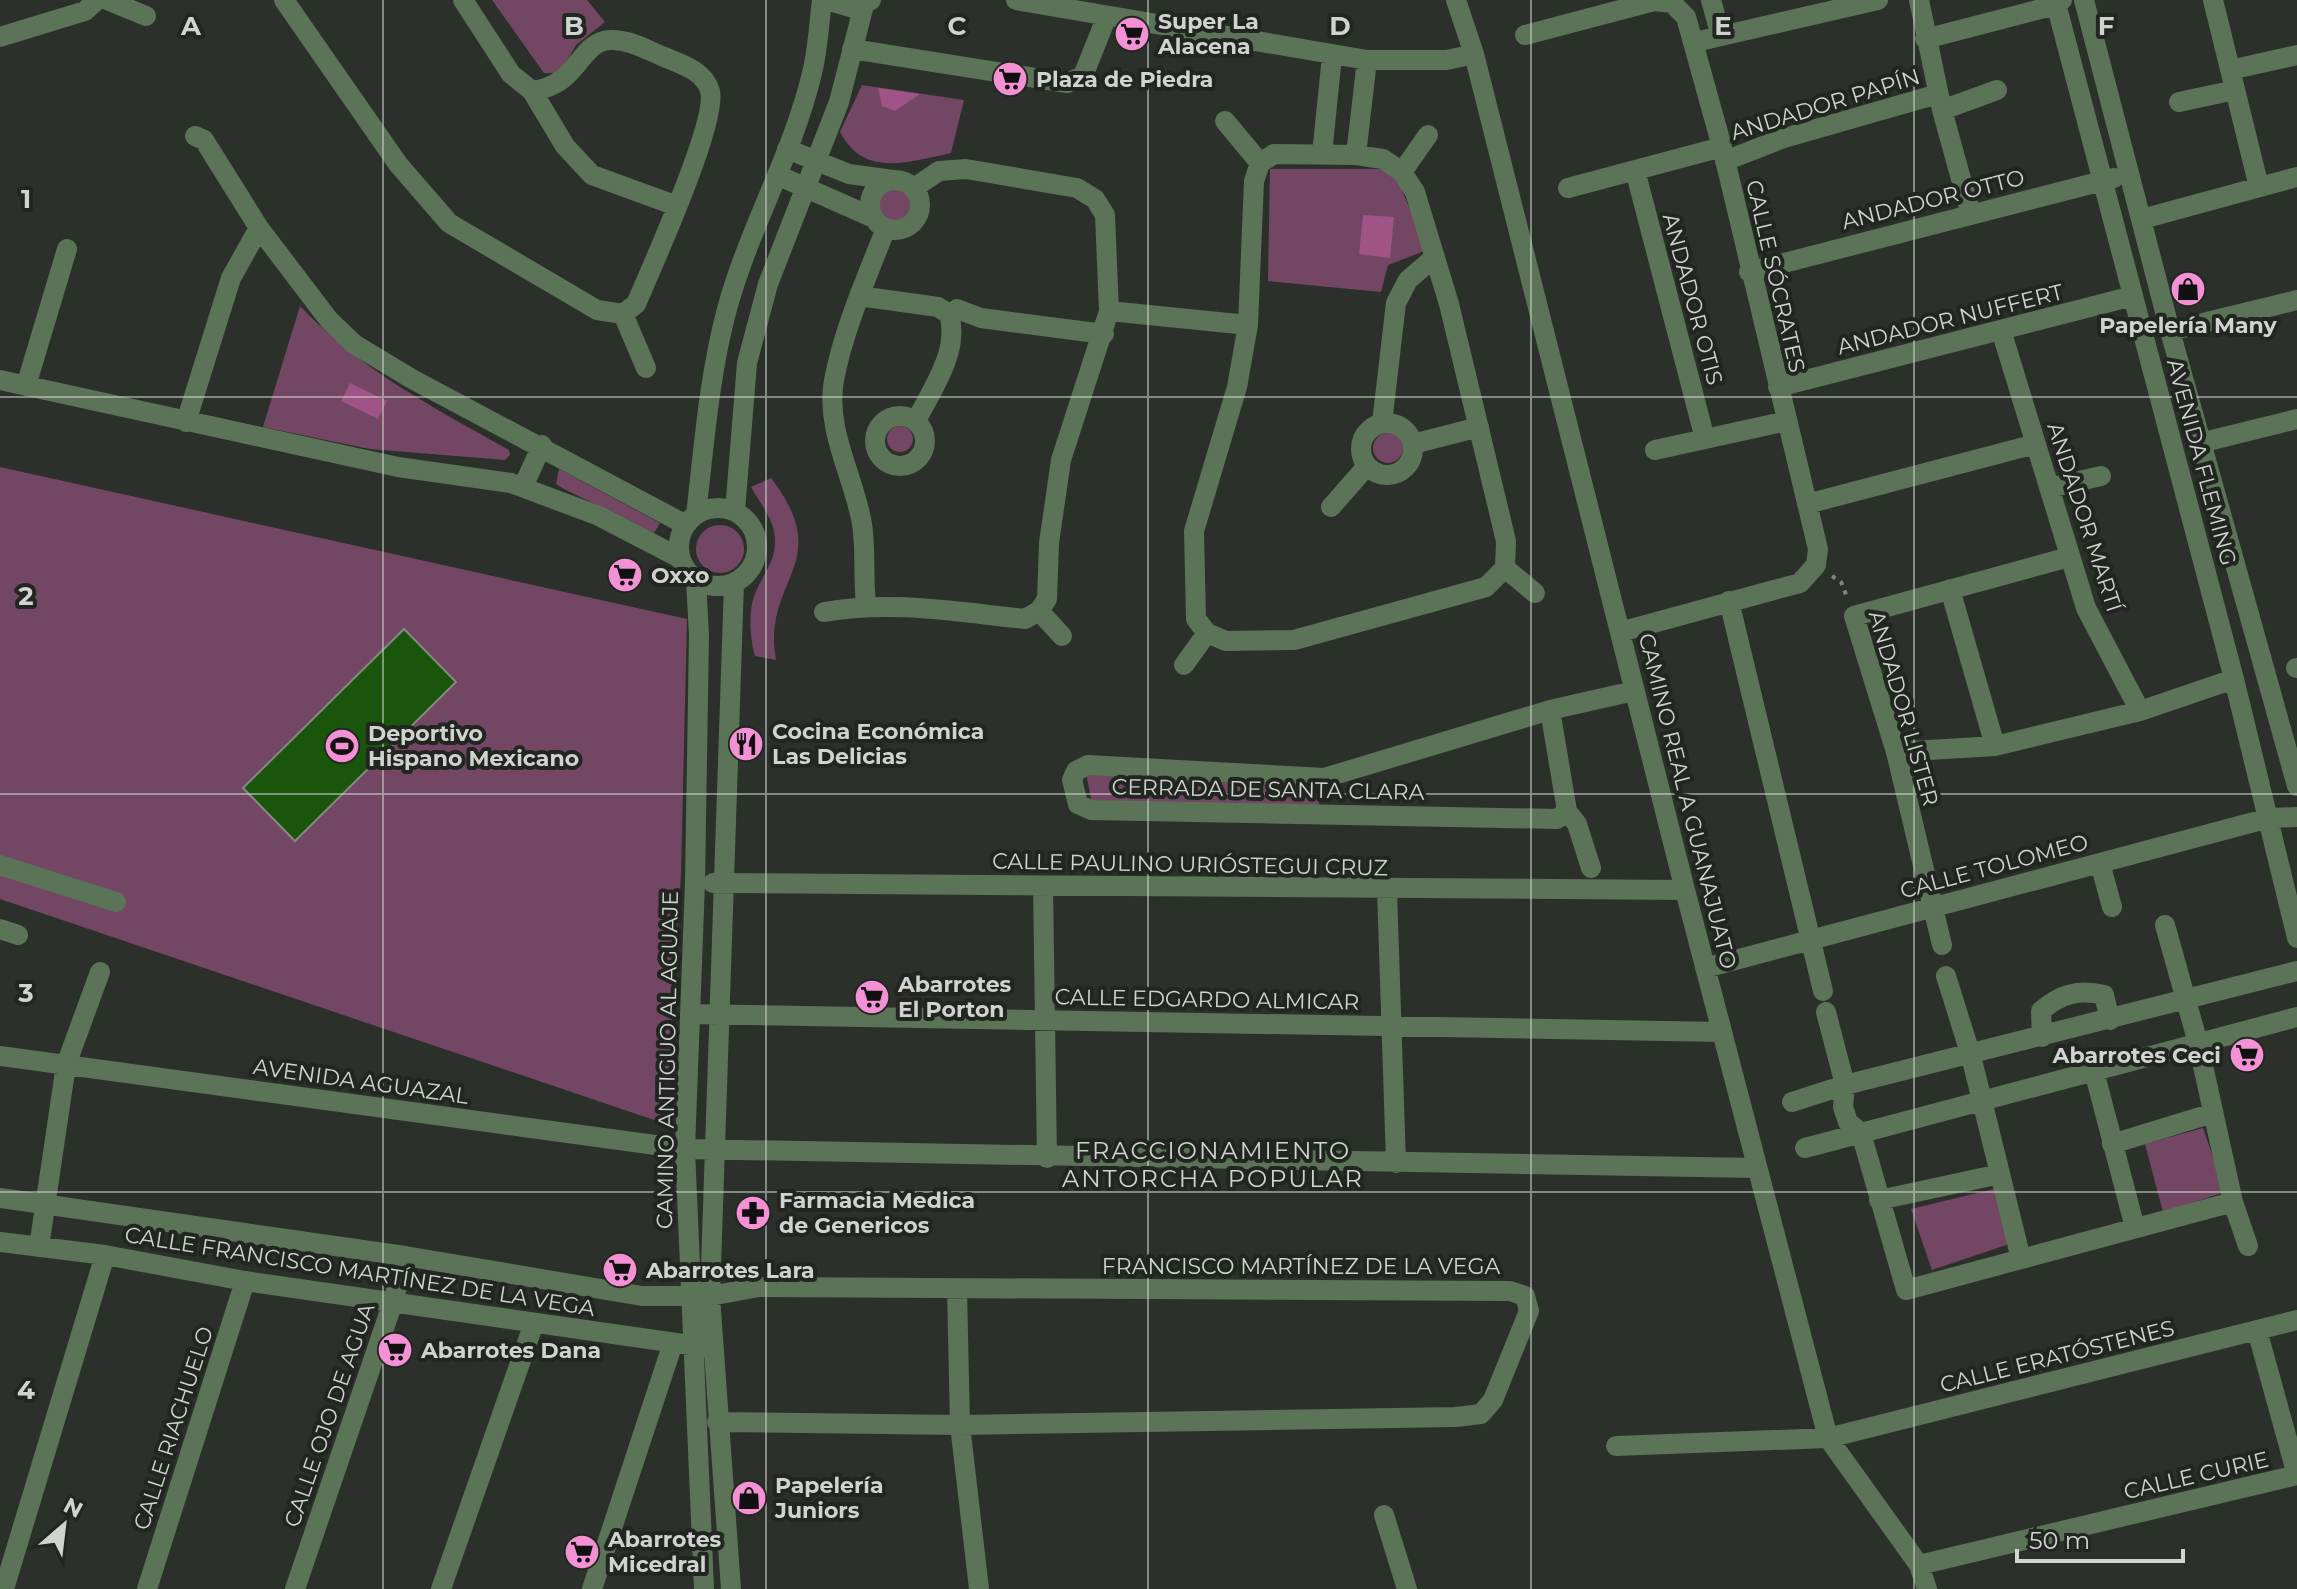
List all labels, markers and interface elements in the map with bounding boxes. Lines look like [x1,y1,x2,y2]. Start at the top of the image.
place label: Super La Alacena [1157,8,1259,60]
text: A [180,10,202,42]
text: B [564,10,584,42]
text: C [948,10,967,42]
text: D [1329,10,1351,42]
text: E [1714,10,1732,42]
text: F [2098,10,2114,42]
supermarket icon: Super La Alacena [1113,15,1151,53]
supermarket icon: Plaza de Piedra [991,60,1029,98]
street label: ANDADOR PAPÍN [1727,63,1923,146]
place label: Plaza de Piedra [1036,66,1213,93]
street label: ANDADOR OTTO [1839,164,2027,235]
street label: CALLE SÓCRATES [1740,177,1811,375]
text: 1 [21,183,31,215]
street label: ANDADOR OTIS [1657,210,1728,388]
shop icon: Papelería Many [2169,270,2207,308]
street label: ANDADOR NUFFERT [1834,278,2066,361]
place label: Papelería Many [2099,312,2278,339]
street label: AVENIDA FLEMING [2161,356,2242,568]
street label: ANDADOR MARTÍ [2041,419,2128,616]
supermarket icon: Oxxo [606,556,644,594]
place label: Oxxo [651,562,709,589]
text: 2 [18,580,34,612]
street label: ANDADOR LISTER [1863,607,1944,809]
street label: CAMINO REAL A GUANAJUATO [1633,630,1742,972]
place label: Cocina Económica Las Delicias [772,718,984,770]
place label: Deportivo Hispano Mexicano [368,720,579,772]
restaurant icon: Cocina Económica Las Delicias [727,725,765,763]
sports icon: Deportivo Hispano Mexicano [323,727,361,765]
street label: CERRADA DE SANTA CLARA [1111,773,1425,806]
street label: CALLE TOLOMEO [1897,828,2091,905]
street label: CALLE PAULINO URIÓSTEGUI CRUZ [992,848,1388,881]
street label: CAMINO ANTIGUO AL AGUAJE [651,891,684,1229]
place label: Abarrotes El Porton [897,971,1012,1023]
text: 3 [17,977,34,1009]
supermarket icon: Abarrotes El Porton [853,978,891,1016]
street label: CALLE EDGARDO ALMICAR [1054,983,1360,1016]
supermarket icon: Abarrotes Ceci [2228,1036,2266,1074]
place label: Abarrotes Ceci [2052,1042,2221,1069]
street label: AVENIDA AGUAZAL [251,1053,470,1110]
district label: FRACCIONAMIENTO ANTORCHA POPULAR [1062,1136,1364,1193]
place label: Farmacia Medica de Genericos [779,1187,975,1239]
pharmacy icon: Farmacia Medica de Genericos [734,1194,772,1232]
street label: CALLE FRANCISCO MARTÍNEZ DE LA VEGA [123,1221,597,1322]
supermarket icon: Abarrotes Lara [601,1251,639,1289]
street label: FRANCISCO MARTÍNEZ DE LA VEGA [1102,1253,1500,1280]
place label: Abarrotes Lara [645,1257,815,1284]
street label: CALLE OJO DE AGUA [278,1300,381,1531]
street label: CALLE ERATÓSTENES [1937,1314,2177,1399]
street label: CALLE RIACHUELO [128,1323,219,1533]
supermarket icon: Abarrotes Dana [376,1331,414,1369]
place label: Abarrotes Dana [420,1337,601,1364]
text: 4 [17,1374,35,1406]
street label: CALLE CURIE [2121,1446,2271,1505]
place label: Papelería Juniors [774,1472,884,1524]
shop icon: Papelería Juniors [730,1479,768,1517]
north arrow [24,1485,104,1565]
text: N [59,1492,87,1524]
scale bar [2017,1513,2183,1563]
place label: Abarrotes Micedral [607,1526,722,1578]
text: 50 m [2029,1526,2090,1555]
supermarket icon: Abarrotes Micedral [563,1533,601,1571]

